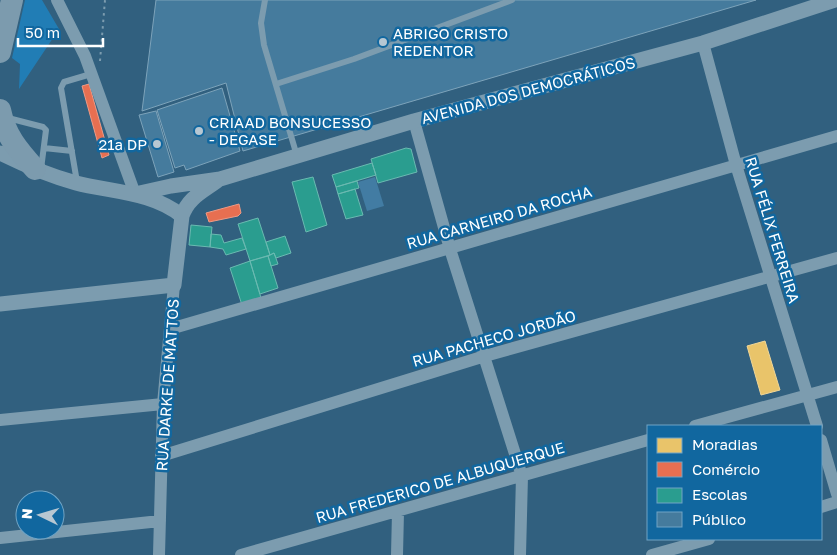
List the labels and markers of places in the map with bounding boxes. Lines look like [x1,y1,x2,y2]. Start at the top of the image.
place label: ABRIGO CRISTO REDENTOR [393,24,508,59]
marker: ABRIGO CRISTO REDENTOR [377,36,389,48]
place label: CRIAAD BONSUCESSO - DEGASE [209,113,371,148]
marker: CRIAAD BONSUCESSO - DEGASE [193,125,205,137]
place label: 21ª DP [98,135,147,153]
marker: 21ª DP [151,138,163,150]

